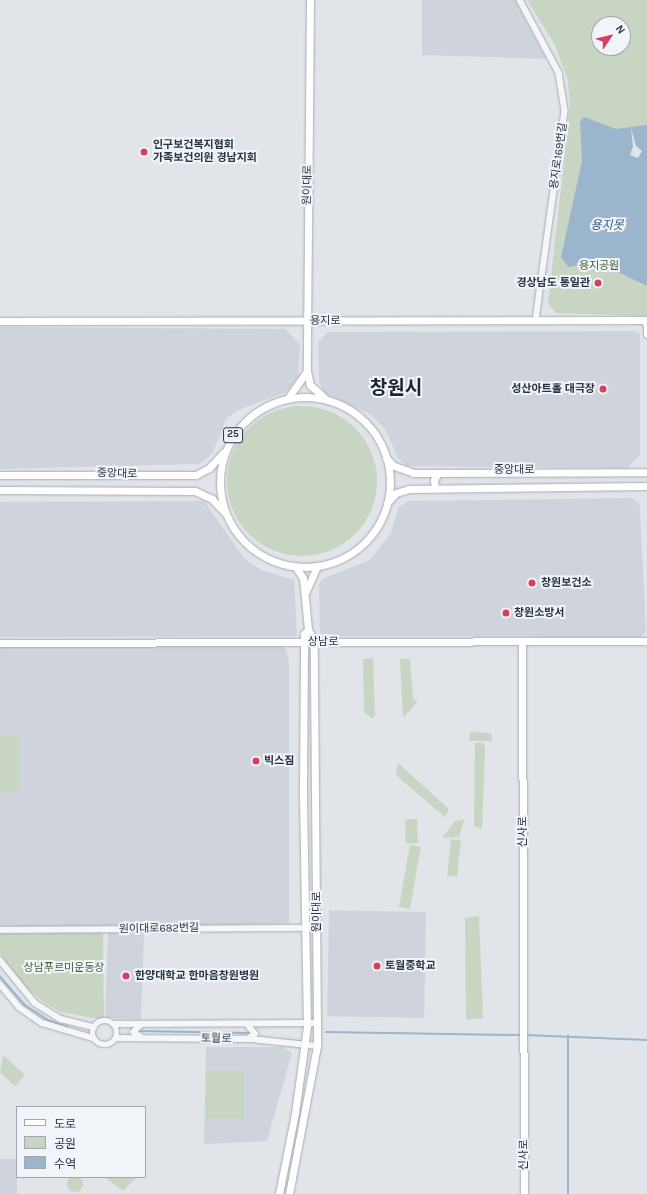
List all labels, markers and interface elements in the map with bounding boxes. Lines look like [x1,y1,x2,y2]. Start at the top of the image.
north arrow [591,16,631,56]
text: N [613,22,628,36]
street label: 용지로169번길 [548,122,570,190]
place label: 인구보건복지협회 가족보건의원 경남지회 [153,139,257,165]
marker: 인구보건복지협회 가족보건의원 경남지회 [138,146,150,158]
street label: 원이대로 [301,165,315,205]
water label: 용지못 [590,219,624,233]
park label: 용지공원 [579,259,619,273]
place label: 경상남도 통일관 [516,276,590,290]
marker: 경상남도 통일관 [593,278,603,288]
street label: 용지로 [310,314,340,328]
district label: 창원시 [370,378,422,400]
place label: 성산아트홀 대극장 [511,382,595,396]
marker: 성산아트홀 대극장 [598,384,608,394]
road number: 25 [223,427,243,443]
street label: 중앙대로 [494,463,534,477]
street label: 중앙대로 [97,467,137,481]
place label: 창원보건소 [541,576,592,590]
marker: 창원보건소 [526,577,538,589]
place label: 창원소방서 [514,606,565,620]
marker: 창원소방서 [501,608,511,618]
street label: 상남로 [308,635,338,649]
place label: 빅스짐 [264,754,294,768]
marker: 빅스짐 [251,756,261,766]
street label: 신사로 [516,817,530,847]
street label: 원이대로 [310,892,324,932]
street label: 원이대로682번길 [119,922,199,936]
place label: 토월중학교 [385,959,436,973]
park label: 상남푸르미운동장 [24,961,104,975]
marker: 토월중학교 [372,961,382,971]
place label: 한양대학교 한마음창원병원 [135,969,259,983]
marker: 한양대학교 한마음창원병원 [120,970,132,982]
street label: 토월로 [201,1032,231,1046]
legend [16,1106,146,1178]
text: 도로 [54,1117,76,1131]
text: 공원 [54,1137,76,1151]
street label: 신사로 [517,1140,531,1170]
text: 수역 [54,1157,76,1171]

